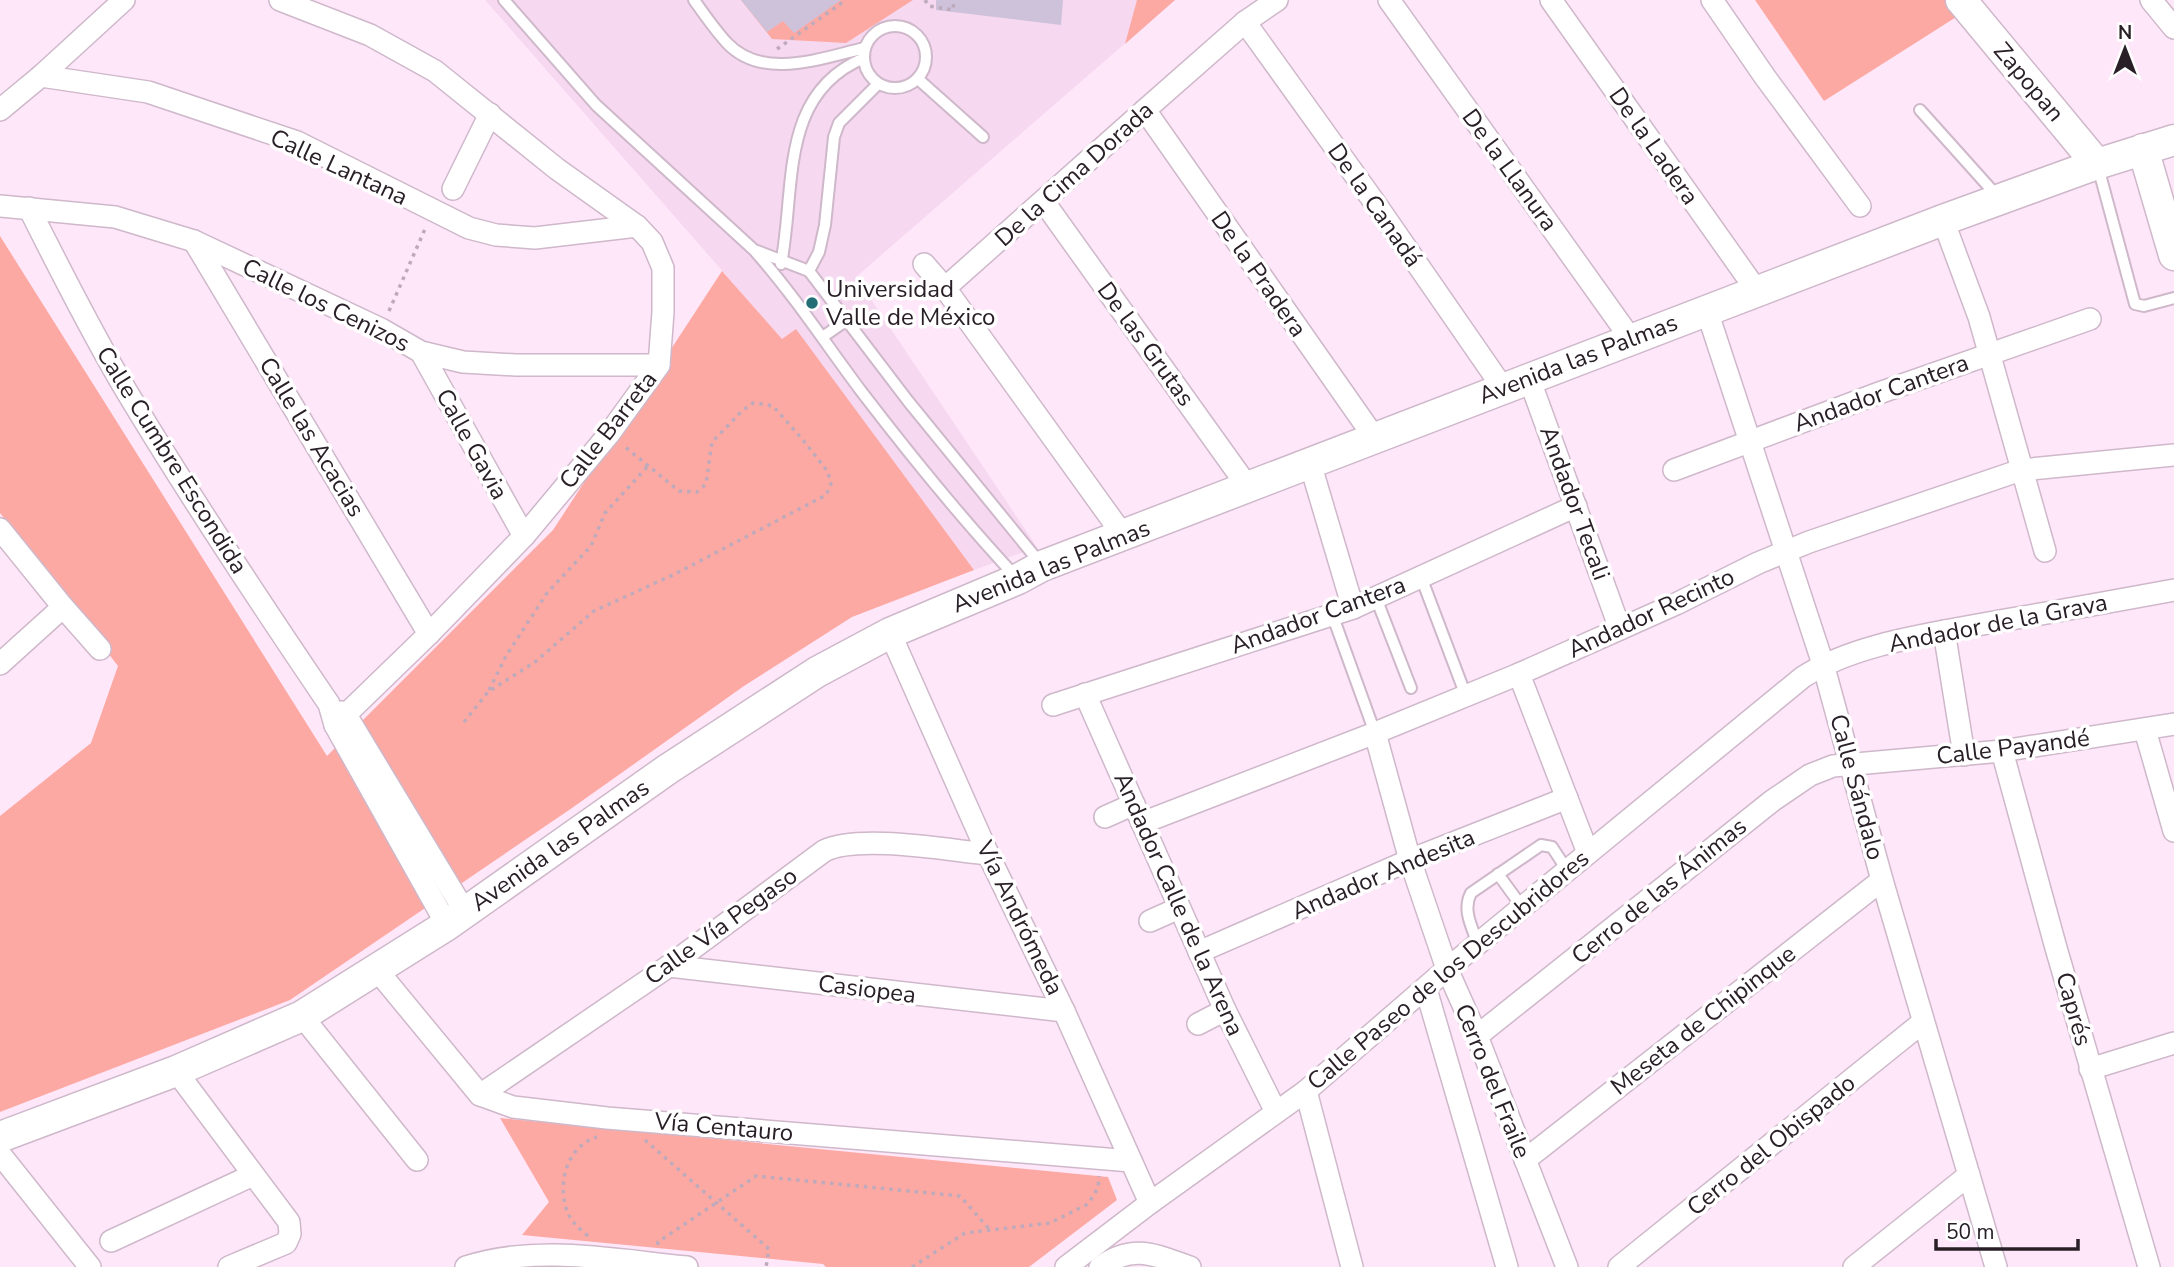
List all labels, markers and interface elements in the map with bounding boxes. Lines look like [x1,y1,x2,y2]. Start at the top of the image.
north arrow [2090,14,2160,84]
text: N [2118,20,2132,46]
street label: Zapopan [1986,36,2072,128]
street label: De la Ladera [1602,81,1706,211]
street label: De la Cima Dorada [988,94,1160,254]
street label: De la Llanura [1455,102,1565,238]
street label: Calle Lantana [265,121,413,213]
street label: De la Canadá [1321,137,1429,273]
street label: De la Pradera [1204,205,1314,343]
street label: Calle los Cenizos [237,251,415,359]
place label: Universidad Valle de México [825,273,995,333]
street label: De las Grutas [1090,275,1202,413]
marker: Universidad Valle de México [804,295,820,311]
street label: Avenida las Palmas [1474,306,1682,412]
street label: Calle Cumbre Escondida [89,340,255,580]
street label: Andador Cantera [1789,346,1973,440]
street label: Calle las Acacias [252,351,372,523]
street label: Calle Barreta [552,364,664,496]
street label: Calle Gavia [428,383,516,505]
street label: Andador Tecali [1532,422,1618,584]
street label: Avenida las Palmas [947,512,1155,620]
street label: Andador Recinto [1562,560,1740,666]
street label: Andador Cantera [1226,568,1410,662]
street label: Andador de la Grava [1886,586,2110,660]
street label: Calle Sándalo [1822,711,1892,863]
street label: Calle Payandé [1935,722,2091,772]
street label: Andador Calle de la Arena [1106,767,1252,1041]
street label: Avenida las Palmas [465,771,655,919]
street label: Cerro de las Ánimas [1565,810,1753,972]
street label: Andador Andesita [1287,821,1479,927]
street label: Vía Andrómeda [968,835,1071,1000]
street label: Calle Paseo de los Descubridores [1300,843,1596,1097]
street label: Calle Vía Pegaso [638,860,804,992]
street label: Meseta de Chipinque [1604,938,1802,1102]
street label: Casiopea [816,967,918,1011]
street label: Caprés [2048,968,2100,1050]
street label: Cerro del Fraile [1447,999,1539,1163]
street label: Cerro del Obispado [1680,1067,1862,1223]
street label: Vía Centauro [652,1105,795,1149]
scale bar [1936,1208,2078,1252]
text: 50 m [1946,1218,1995,1246]

